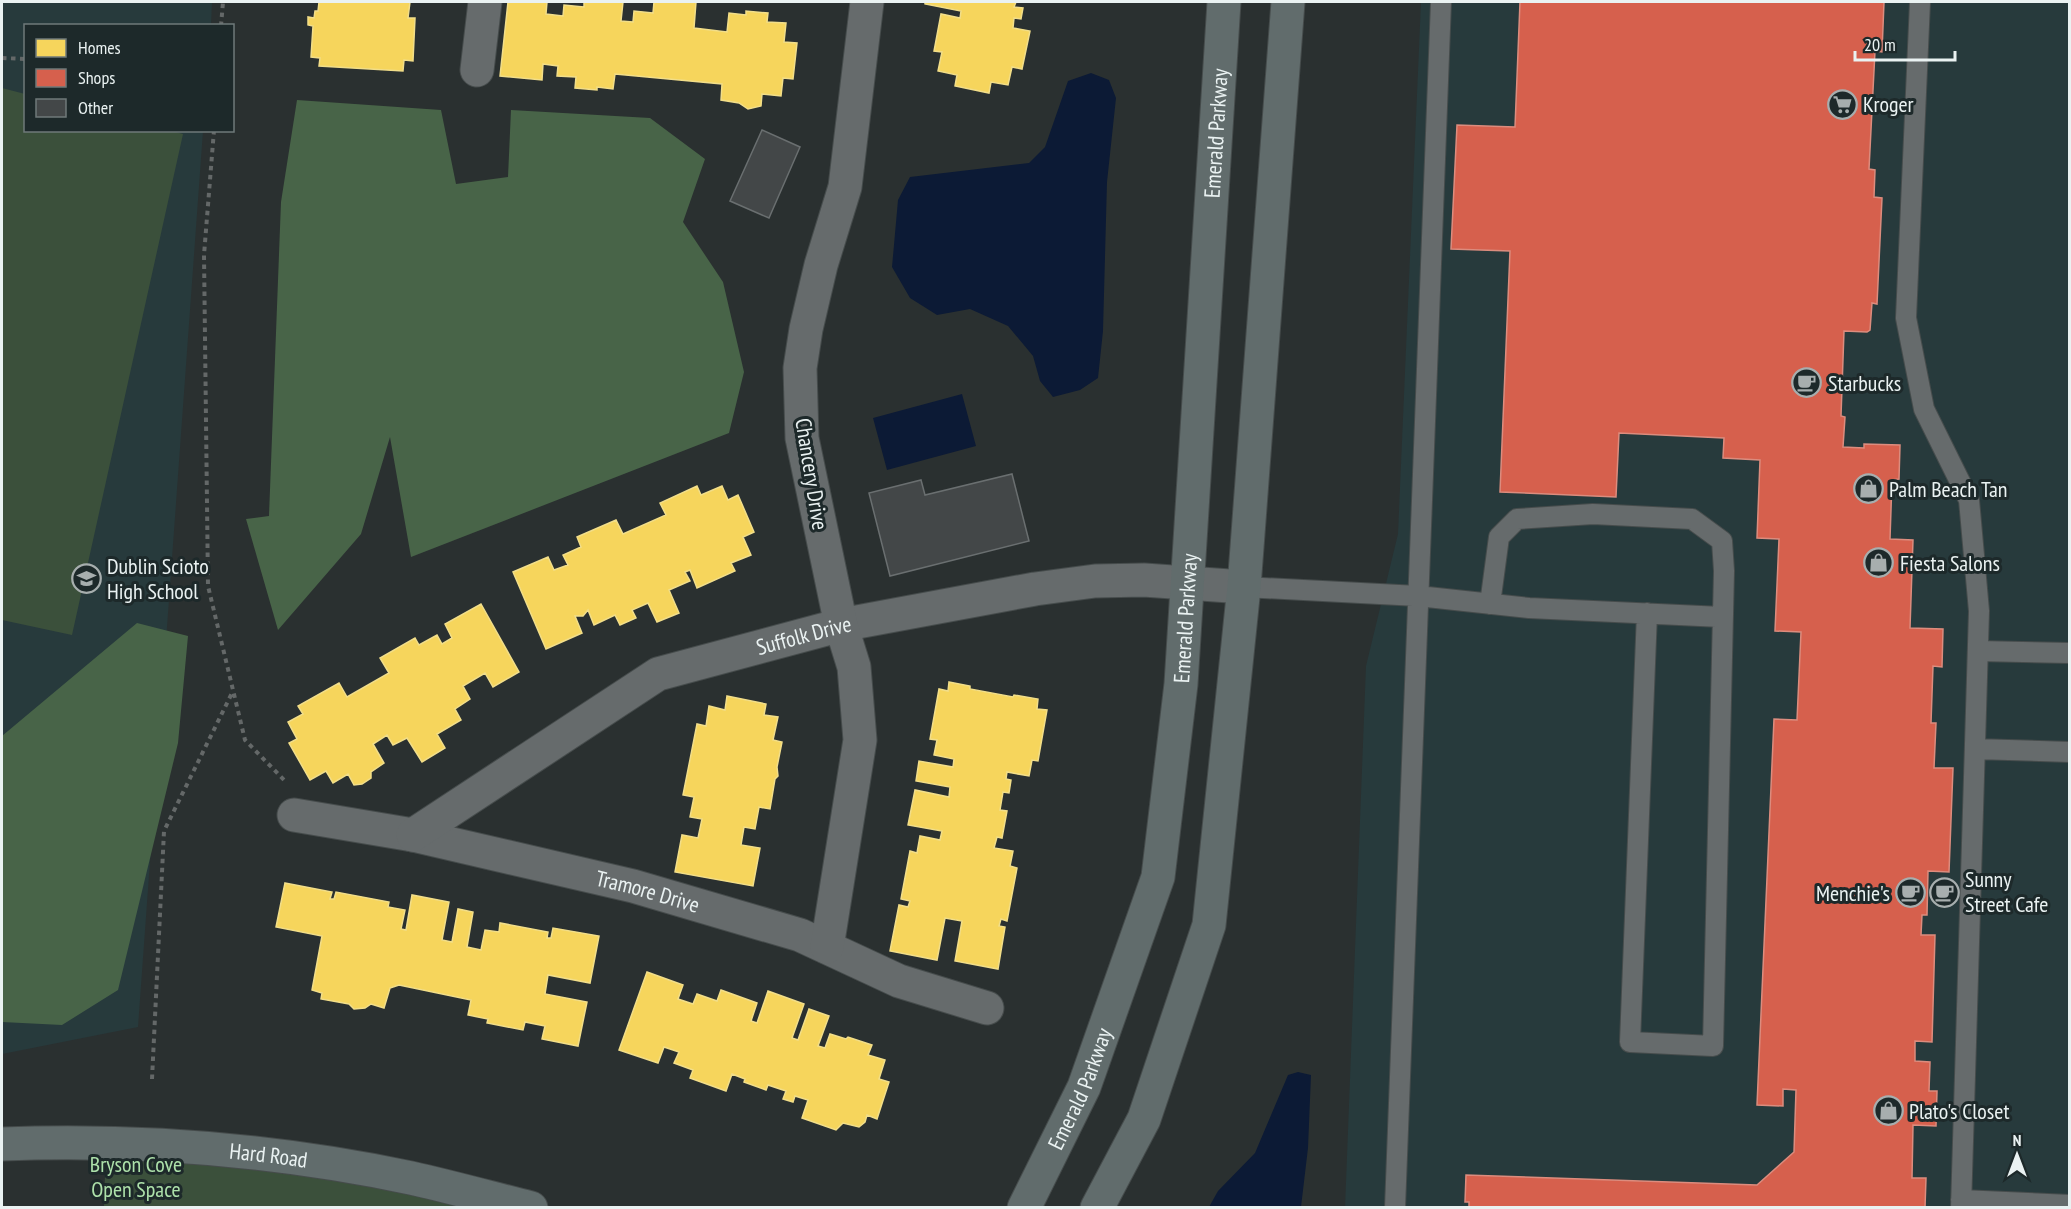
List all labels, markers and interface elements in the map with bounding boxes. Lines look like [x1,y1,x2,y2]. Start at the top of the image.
legend [24,24,234,132]
scale bar [1855,24,1956,62]
text: 20 m [1864,33,1896,56]
text: Homes [78,36,121,59]
text: Shops [78,66,115,89]
street label: Emerald Parkway [1198,67,1234,199]
supermarket icon: Kroger [1826,88,1858,120]
place label: Kroger [1863,90,1914,118]
text: Other [78,96,113,119]
cafe icon: Starbucks [1791,367,1823,399]
place label: Starbucks [1828,369,1901,397]
street label: Chancery Drive [789,416,835,532]
shop icon: Palm Beach Tan [1852,473,1884,505]
place label: Palm Beach Tan [1889,475,2008,503]
shop icon: Fiesta Salons [1863,547,1895,579]
place label: Fiesta Salons [1900,549,2000,577]
place label: Dublin Scioto High School [107,552,209,605]
street label: Emerald Parkway [1167,552,1203,684]
school or university icon: Dublin Scioto High School [70,563,102,595]
street label: Suffolk Drive [753,609,854,661]
street label: Tramore Drive [593,864,703,919]
place label: Sunny Street Cafe [1965,865,2048,918]
cafe icon: Sunny Street Cafe [1928,876,1960,908]
cafe icon: Menchie's [1895,877,1927,909]
place label: Menchie's [1816,879,1890,907]
street label: Emerald Parkway [1041,1023,1118,1154]
shop icon: Plato's Closet [1872,1095,1904,1127]
place label: Plato's Closet [1909,1097,2009,1125]
north arrow [1987,1125,2047,1185]
text: N [2013,1130,2021,1150]
street label: Hard Road [228,1137,309,1174]
park label: Bryson Cove Open Space [90,1150,182,1203]

